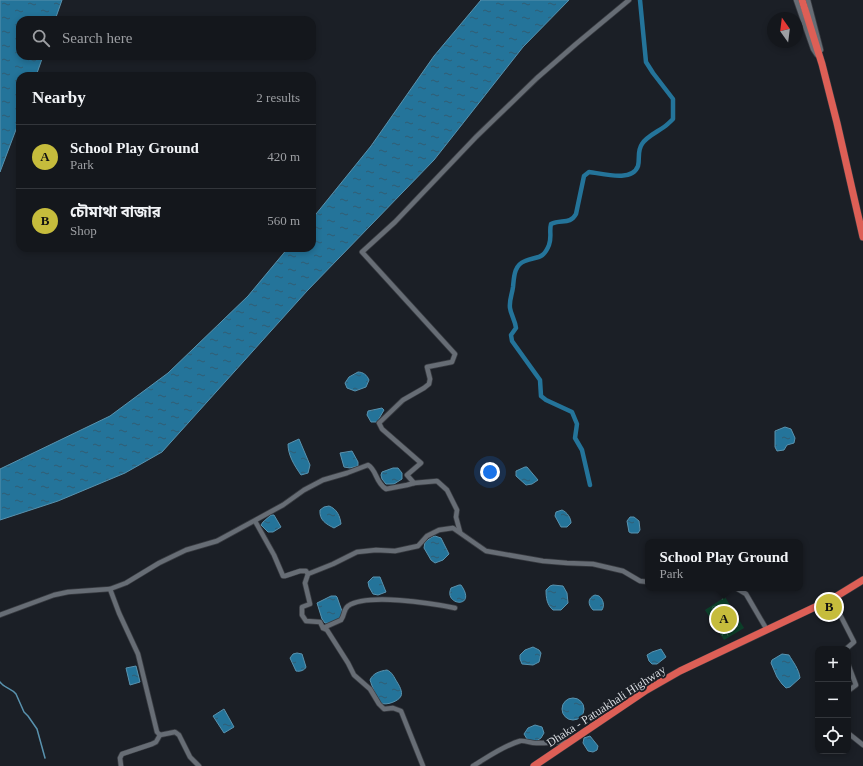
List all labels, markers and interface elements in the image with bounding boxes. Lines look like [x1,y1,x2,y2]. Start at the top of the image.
north arrow [767,12,803,48]
search box [16,16,316,60]
icon: search [30,27,52,49]
text: Search here [62,30,132,46]
text: Nearby [32,88,86,107]
text: 2 results [256,90,300,105]
text: School Play Ground [70,140,199,156]
text: A [40,149,50,164]
text: 420 m [267,149,300,164]
text: Park [70,157,94,172]
text: চৌমাথা বাজার [70,204,161,220]
text: B [41,213,49,228]
text: 560 m [267,213,300,228]
text: Shop [70,223,97,238]
your location [480,462,500,482]
popup [645,539,803,591]
text: School Play Ground [660,549,788,565]
text: Park [660,566,683,581]
pin: B [816,592,842,622]
pin: A [711,604,737,634]
map controls [815,646,851,754]
button: + [815,646,851,682]
street label: Dhaka - Patuakhali Highway [544,662,668,750]
button: − [815,682,851,718]
button: locate [815,718,851,754]

